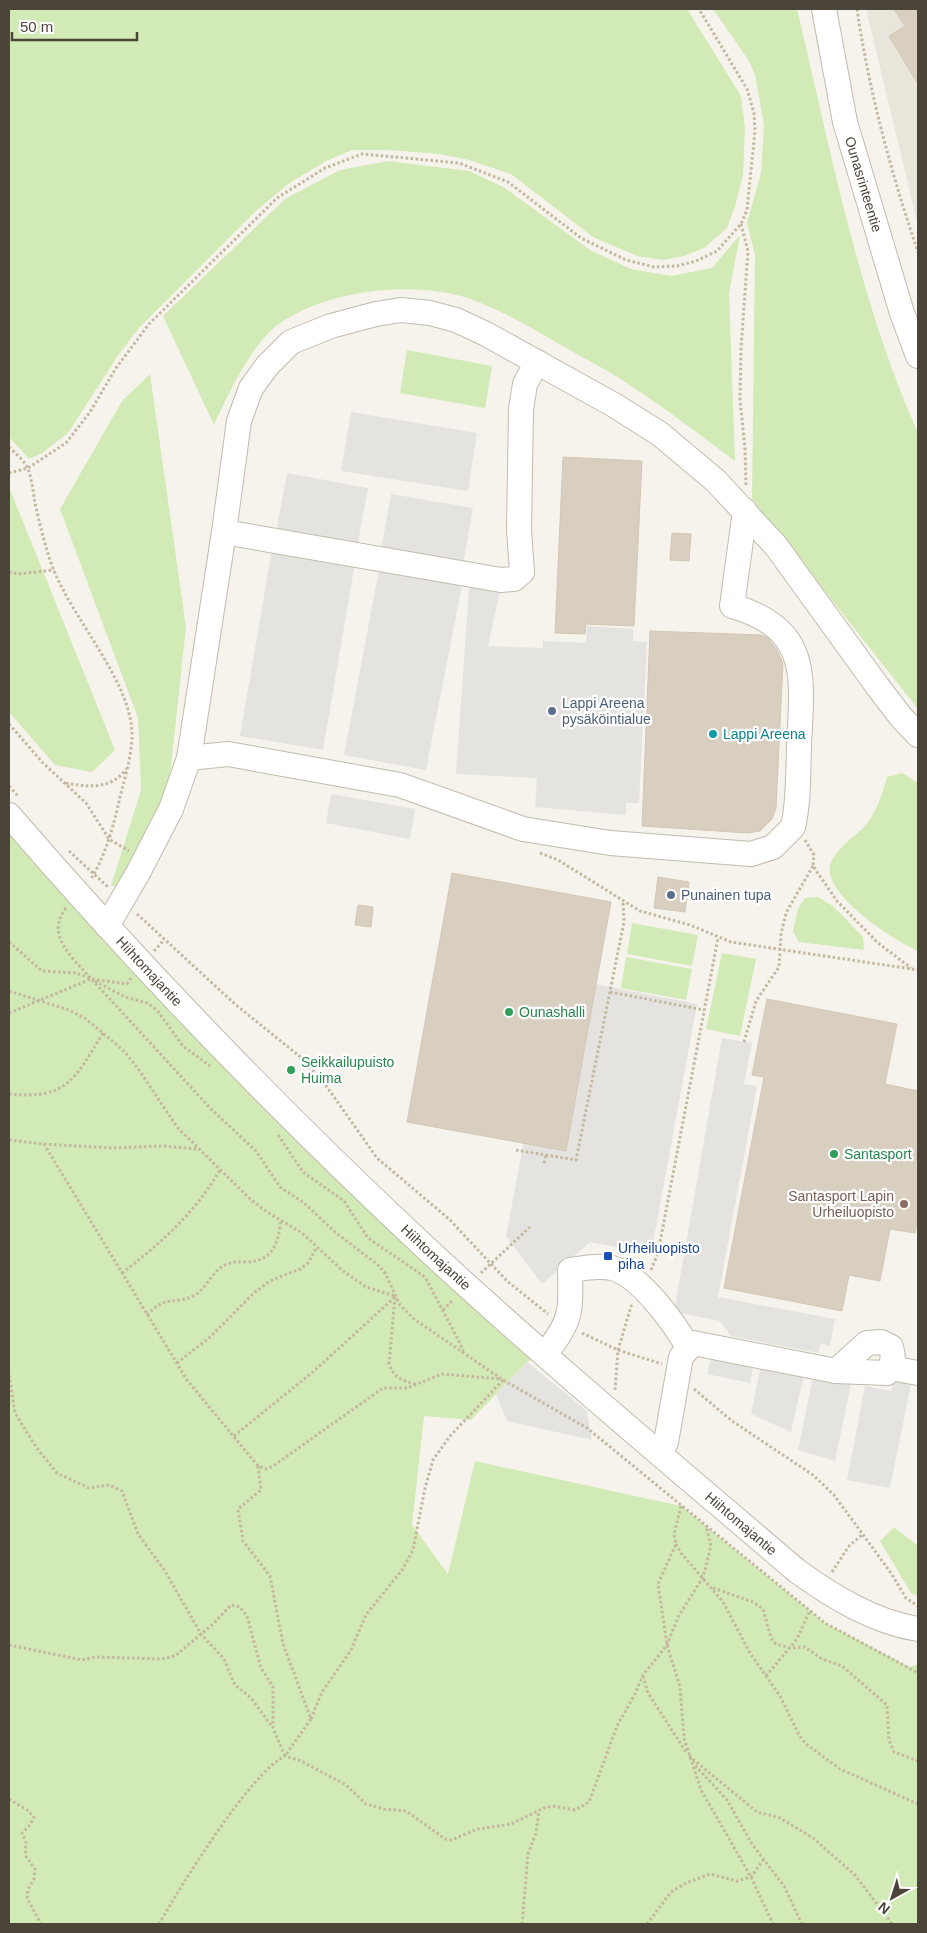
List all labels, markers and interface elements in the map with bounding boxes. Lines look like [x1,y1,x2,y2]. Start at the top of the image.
scale bar [12,10,138,42]
text: 50 m [20,18,53,35]
street label: Ounasrinteentie [842,135,885,234]
place label: Lappi Areena pysäköintialue [562,695,651,727]
marker: Lappi Areena pysäköintialue [546,705,558,717]
place label: Lappi Areena [723,726,806,742]
marker: Lappi Areena [707,728,719,740]
place label: Punainen tupa [681,887,772,903]
marker: Punainen tupa [665,889,677,901]
street label: Hiihtomajantie [113,933,186,1009]
place label: Ounashalli [519,1004,585,1020]
marker: Ounashalli [503,1006,515,1018]
place label: Seikkailupuisto Huima [301,1054,395,1086]
marker: Seikkailupuisto Huima [285,1064,297,1076]
place label: Santasport [844,1146,912,1162]
marker: Santasport [828,1148,840,1160]
place label: Santasport Lapin Urheiluopisto [788,1188,894,1220]
marker: Santasport Lapin Urheiluopisto [898,1198,910,1210]
street label: Hiihtomajantie [398,1221,474,1293]
place label: Urheiluopisto piha [618,1240,700,1272]
marker: Urheiluopisto piha [602,1250,614,1262]
street label: Hiihtomajantie [702,1489,780,1558]
north arrow [867,1873,917,1923]
text: N [875,1899,893,1918]

